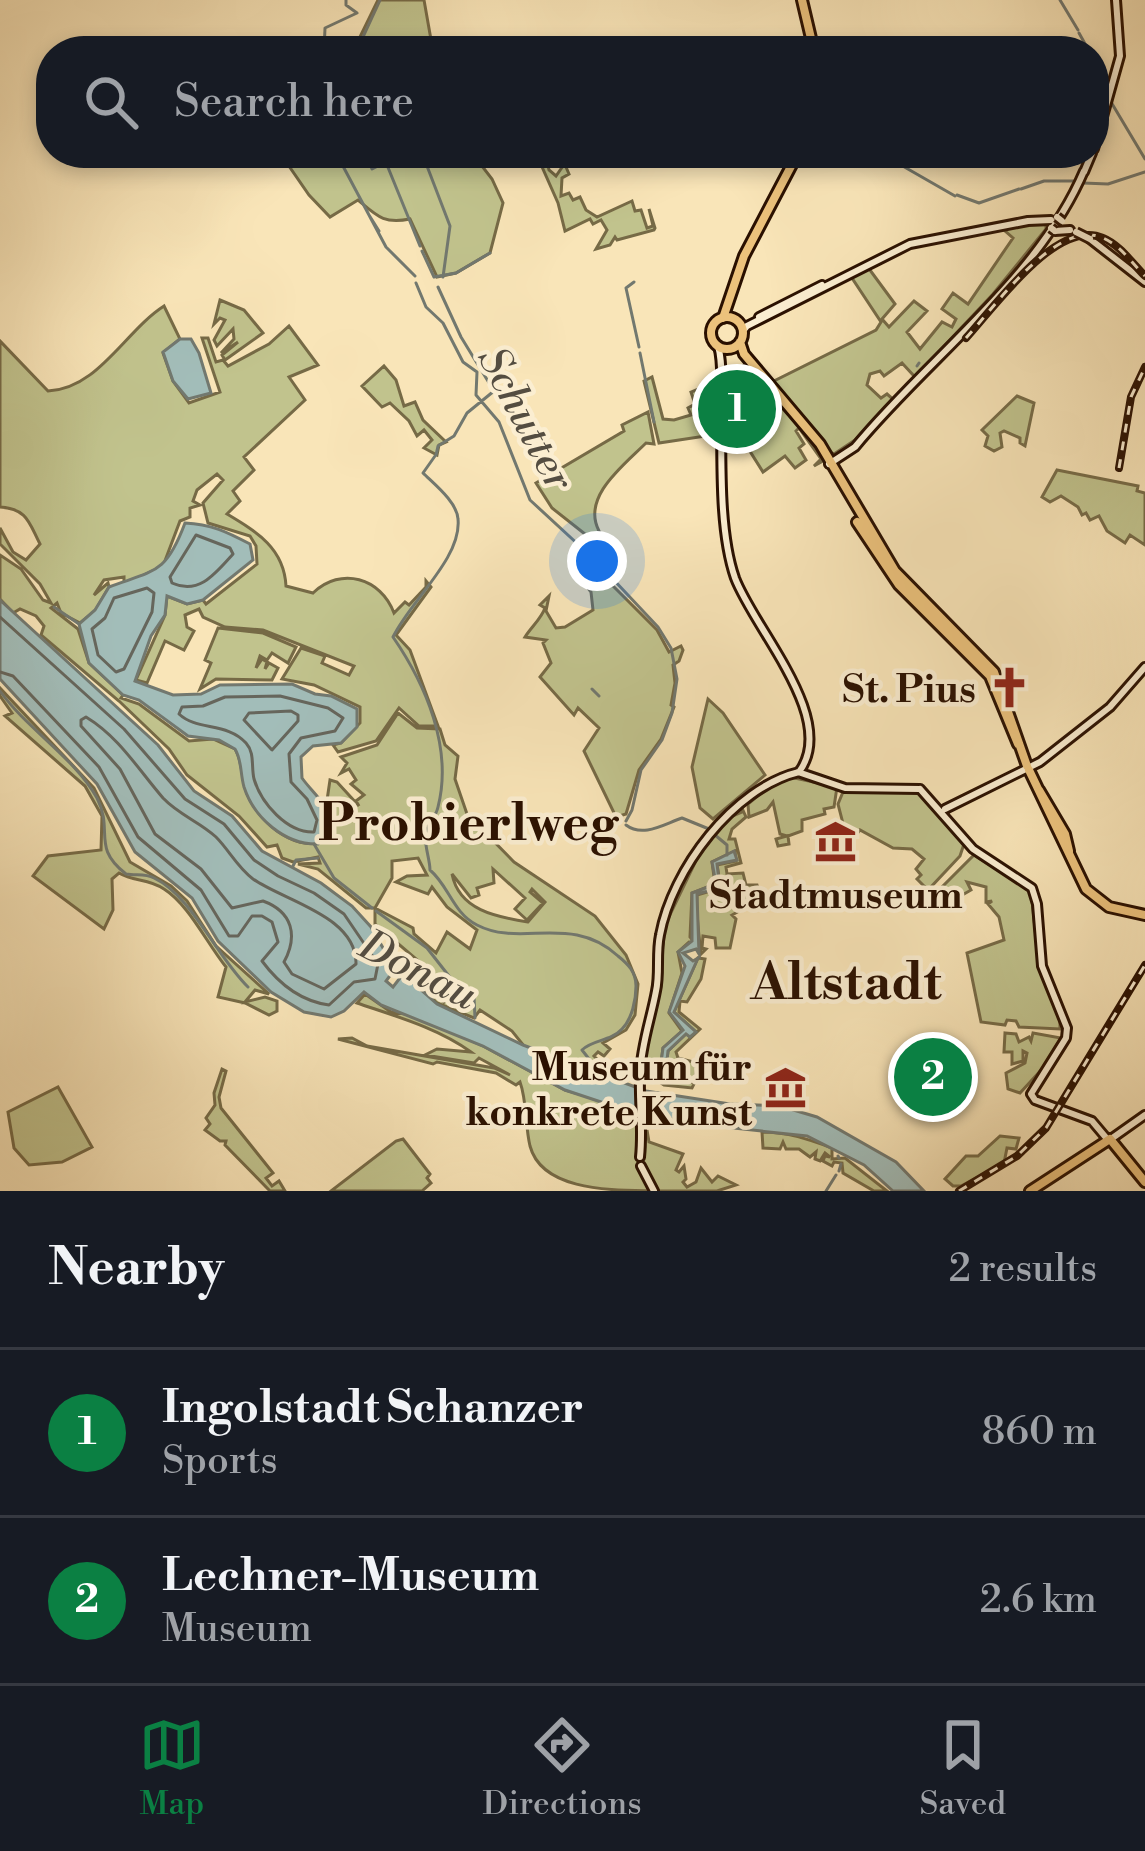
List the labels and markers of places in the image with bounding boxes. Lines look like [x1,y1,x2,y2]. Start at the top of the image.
pin: 1 [698,364,776,454]
church icon: St. Pius [987,665,1033,711]
place label: St. Pius [842,666,976,715]
museum icon: Stadtmuseum [813,819,859,865]
place label: Stadtmuseum [709,872,963,921]
pin: 2 [894,1032,972,1122]
place label: Museum für konkrete Kunst [466,1044,753,1138]
museum icon: Museum für konkrete Kunst [763,1065,809,1111]

